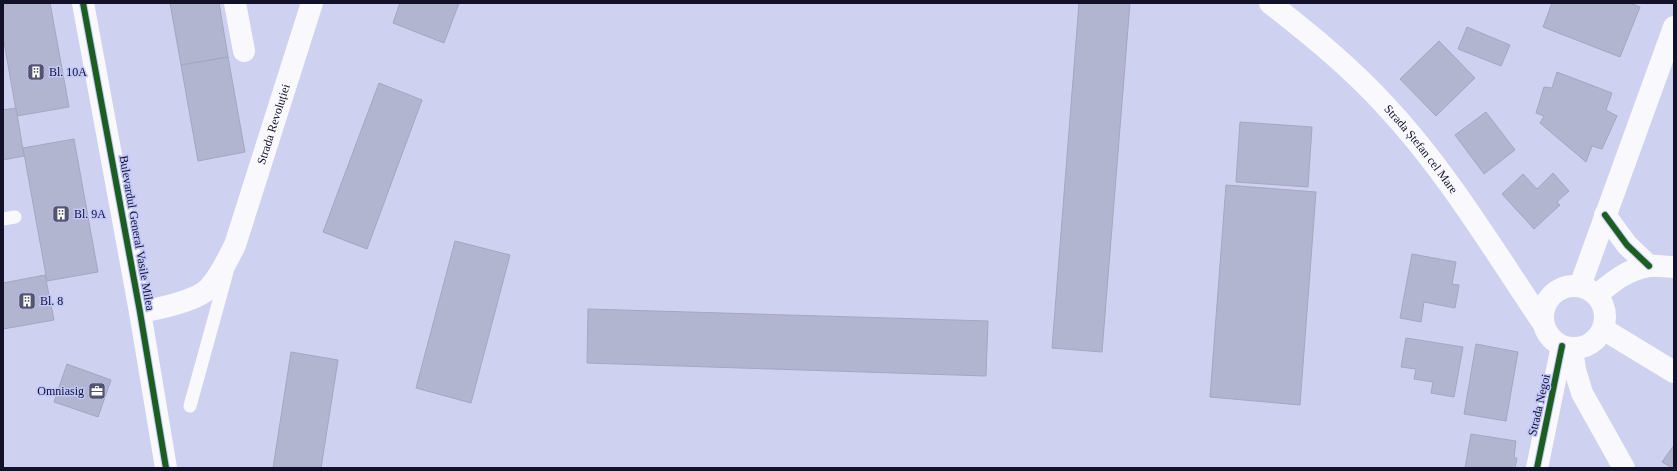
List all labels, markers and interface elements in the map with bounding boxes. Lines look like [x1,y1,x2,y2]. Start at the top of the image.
building icon: Bl. 10A [26,62,46,82]
place label: Bl. 10A [49,65,87,79]
street label: Strada Revoluției [254,82,293,166]
street label: Strada Ștefan cel Mare [1381,102,1461,196]
street label: Bulevardul General Vasile Milea [116,154,158,312]
building icon: Bl. 9A [51,204,71,224]
place label: Bl. 9A [74,207,106,221]
building icon: Bl. 8 [17,291,37,311]
place label: Bl. 8 [40,294,63,308]
street label: Strada Negoi [1525,372,1553,437]
office icon: Omniasig [87,381,107,401]
place label: Omniasig [37,384,84,398]

